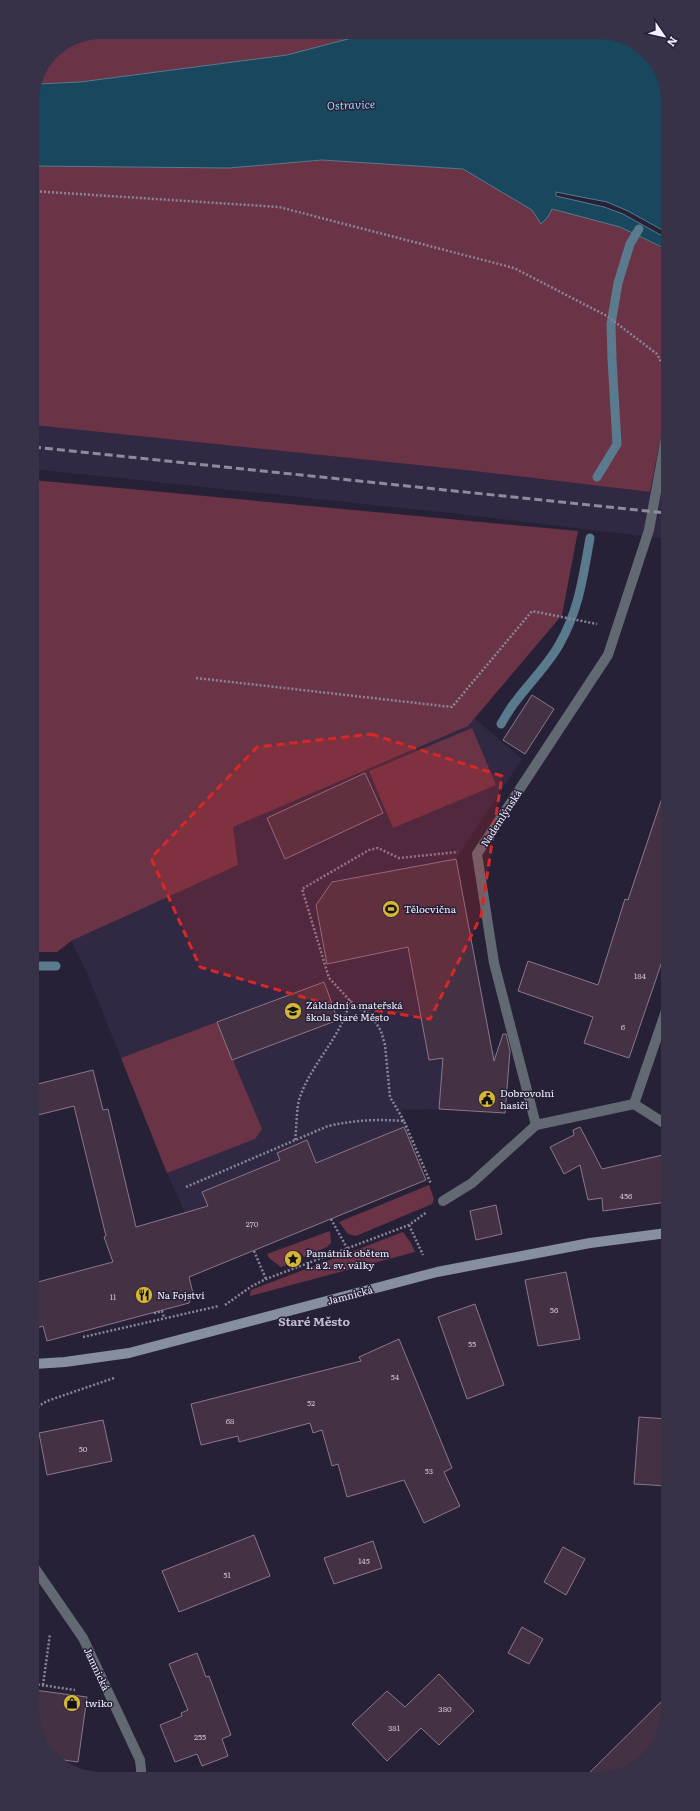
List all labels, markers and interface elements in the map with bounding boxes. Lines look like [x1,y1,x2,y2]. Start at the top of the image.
north arrow [644,16,684,56]
text: N [664,34,682,50]
water label: Ostravice [327,95,375,113]
street label: Nademlýnská [477,786,525,849]
sports icon: Tělocvična [381,899,401,919]
place label: Tělocvična [404,901,457,916]
house number: 184 [634,970,647,981]
place label: Základní a mateřská škola Staré Město [306,997,403,1024]
school or university icon: Základní a mateřská škola Staré Město [283,1001,303,1021]
house number: 6 [621,1021,626,1032]
place label: Dobrovolní hasiči [500,1085,555,1112]
public building icon: Dobrovolní hasiči [477,1089,497,1109]
house number: 456 [620,1190,633,1201]
house number: 270 [246,1218,259,1229]
place label: Památník obětem 1. a 2. sv. války [306,1245,390,1272]
place icon: Památník obětem 1. a 2. sv. války [283,1249,303,1269]
street label: Jamnická [326,1281,375,1308]
restaurant icon: Na Fojství [134,1285,154,1305]
place label: Na Fojství [157,1287,205,1302]
house number: 11 [110,1291,117,1302]
house number: 56 [550,1304,559,1315]
district label: Staré Město [278,1312,350,1330]
house number: 55 [468,1338,476,1349]
house number: 54 [391,1371,400,1382]
house number: 52 [307,1397,315,1408]
house number: 68 [226,1415,235,1426]
house number: 50 [79,1443,88,1454]
house number: 53 [425,1465,433,1476]
house number: 145 [358,1555,370,1566]
house number: 51 [223,1569,231,1580]
street label: Jamnická [81,1645,114,1694]
shop icon: twiko [62,1693,82,1713]
place label: twiko [85,1695,113,1710]
house number: 380 [438,1703,452,1714]
house number: 381 [388,1722,401,1733]
house number: 255 [194,1731,206,1742]

